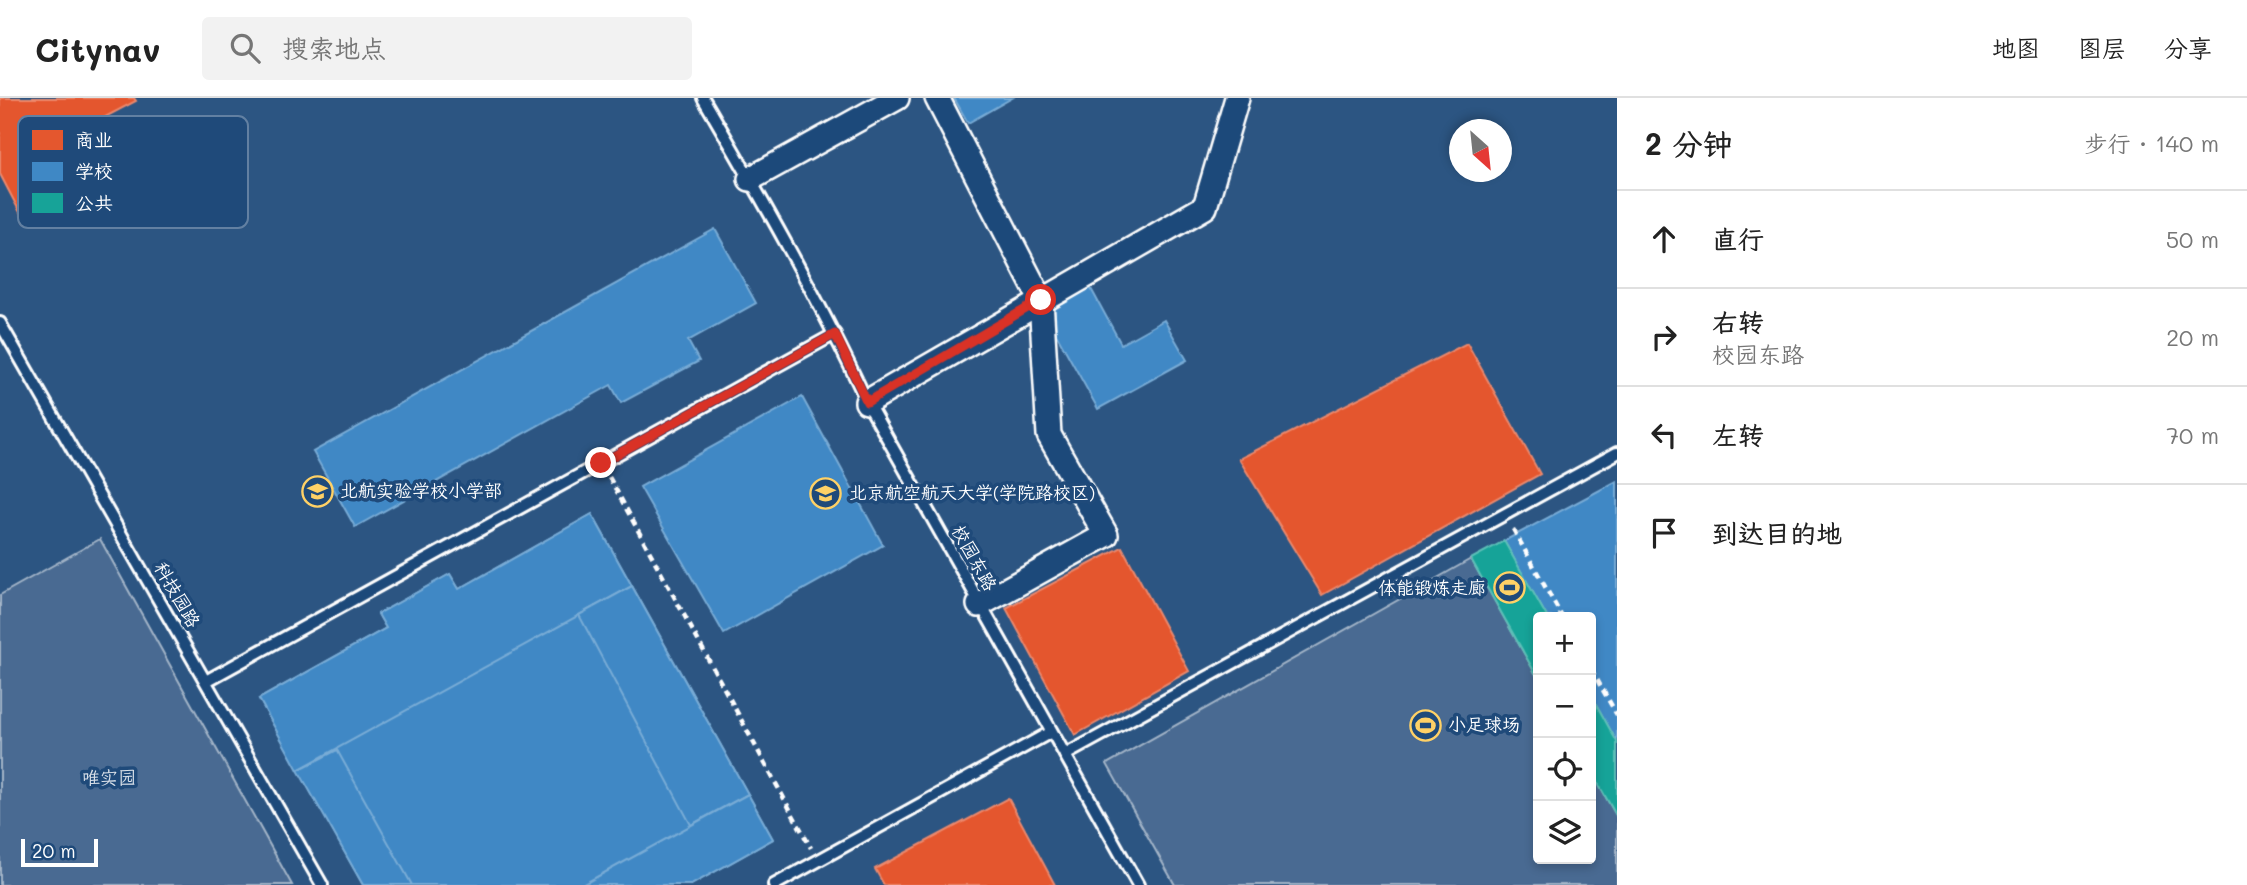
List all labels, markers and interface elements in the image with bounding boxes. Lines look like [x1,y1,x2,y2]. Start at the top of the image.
search box [202,17,692,80]
text: Citynav [35,27,160,70]
icon: search [226,29,264,67]
text: 搜索地点 [282,31,386,65]
text: 地图 [1992,32,2040,63]
text: 图层 [2078,32,2126,63]
text: 分享 [2164,32,2212,63]
legend [18,116,248,228]
north arrow [1449,119,1512,182]
text: 2 分钟 [1645,123,1733,163]
text: 商业 [75,127,113,152]
text: 步行 · 140 m [2085,128,2219,158]
text: 学校 [75,158,113,183]
text: 公共 [75,190,113,215]
icon: ahead [1645,220,1683,258]
text: 直行 [1712,222,1764,256]
text: 50 m [2166,224,2219,254]
route start [1025,284,1056,315]
text: 右转 [1712,305,1764,339]
icon: right [1645,318,1683,356]
text: 20 m [2166,322,2219,352]
text: 校园东路 [1712,339,1804,369]
icon: left [1645,416,1683,454]
text: 左转 [1712,418,1764,452]
text: 70 m [2166,420,2219,450]
route end [585,447,616,478]
school or university icon: 北航实验学校小学部 [300,474,334,508]
school or university icon: 北京航空航天大学(学院路校区) [809,476,843,510]
place label: 北航实验学校小学部 [340,478,502,502]
place label: 北京航空航天大学(学院路校区) [849,480,1095,504]
icon: arrive [1645,514,1683,552]
text: 到达目的地 [1712,516,1842,550]
street label: 校园东路 [947,520,1003,595]
street label: 科技园路 [149,557,206,632]
sports icon: 体能锻炼走廊 [1492,571,1526,605]
place label: 体能锻炼走廊 [1378,575,1486,599]
map controls [1533,612,1596,864]
button: + [1533,612,1596,675]
button: − [1533,675,1596,738]
sports icon: 小足球场 [1408,708,1442,742]
place label: 小足球场 [1448,712,1520,736]
button: locate [1533,738,1596,801]
park label: 唯实园 [82,765,136,789]
button: layers [1533,801,1596,864]
scale bar [21,836,98,868]
text: 20 m [32,838,76,863]

